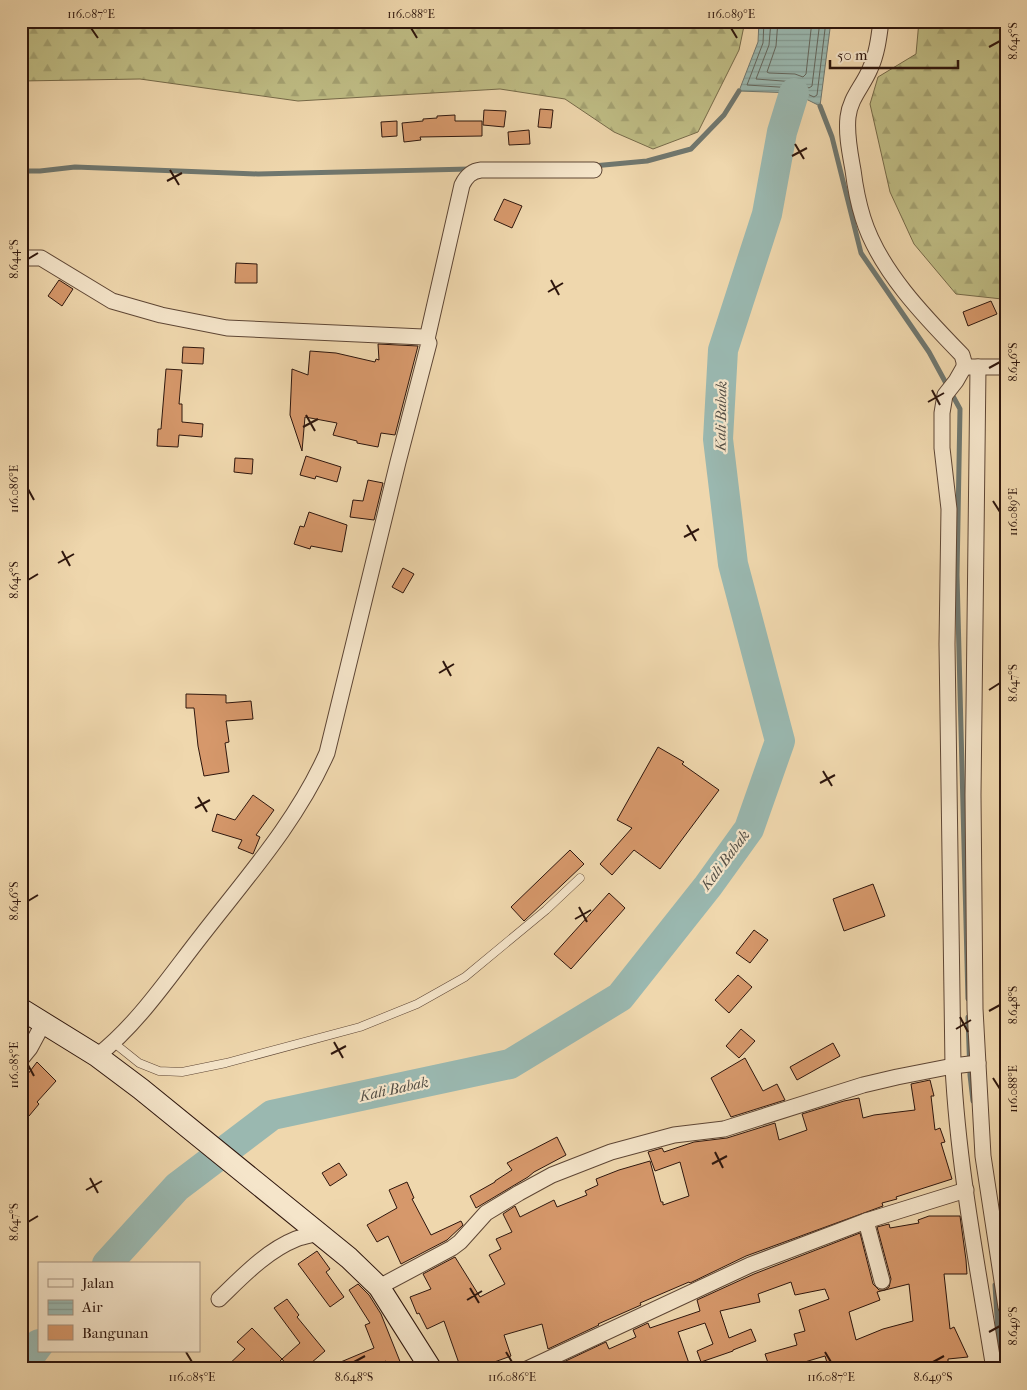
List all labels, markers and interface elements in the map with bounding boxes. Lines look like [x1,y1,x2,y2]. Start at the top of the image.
text: 116.087°E [67,7,115,21]
text: 116.088°E [387,7,435,21]
text: 116.089°E [707,7,755,21]
text: 8.645°S [1006,22,1020,60]
scale bar [830,38,957,70]
text: 50 m [837,46,868,64]
text: 8.644°S [7,239,21,279]
text: 8.646°S [1006,343,1020,381]
water label: Kali Babak [711,381,731,452]
text: 116.086°E [7,465,21,513]
text: 116.089°E [1006,488,1020,536]
text: 8.645°S [7,561,21,599]
text: 8.647°S [1006,664,1020,702]
water label: Kali Babak [696,826,753,894]
text: 8.646°S [7,882,21,920]
text: 8.648°S [1006,986,1020,1024]
text: 116.085°E [7,1042,21,1088]
text: 116.088°E [1006,1065,1020,1113]
water label: Kali Babak [357,1073,430,1105]
text: 8.647°S [7,1203,21,1241]
legend [38,1262,200,1352]
text: Jalan [81,1274,114,1292]
text: Air [81,1298,103,1316]
text: 8.649°S [1006,1307,1020,1345]
text: Bangunan [82,1324,149,1342]
text: 116.085°E [169,1370,215,1384]
text: 8.648°S [335,1370,373,1384]
text: 116.086°E [488,1370,536,1384]
text: 116.087°E [807,1370,855,1384]
text: 8.649°S [914,1370,952,1384]

